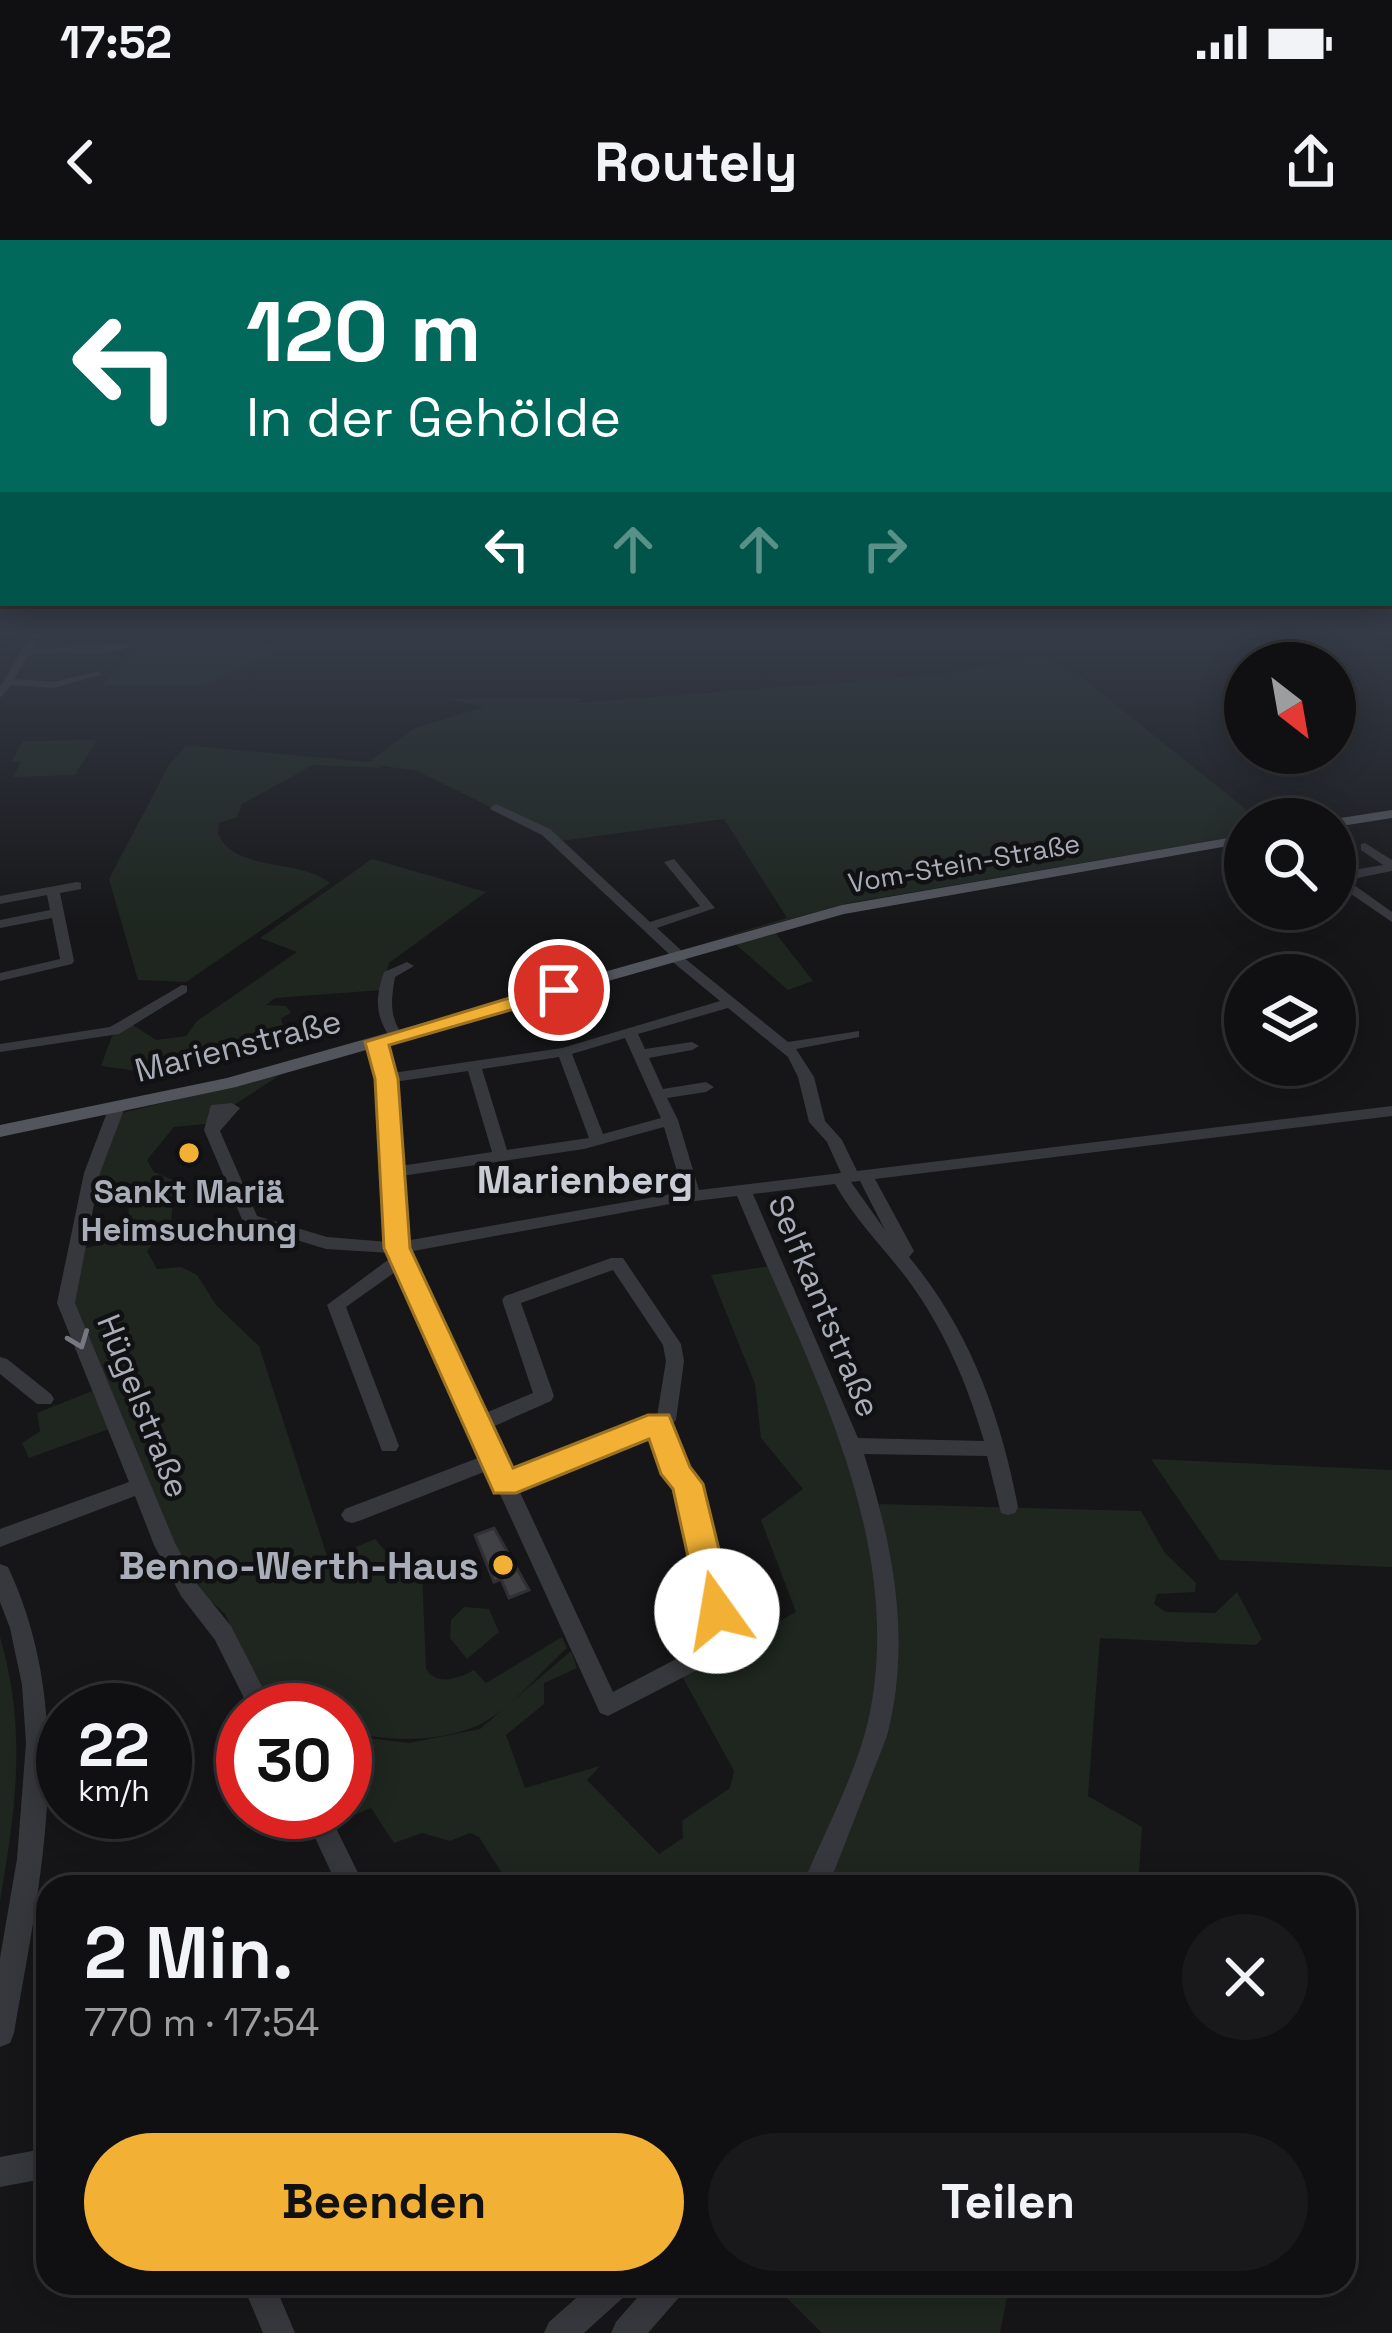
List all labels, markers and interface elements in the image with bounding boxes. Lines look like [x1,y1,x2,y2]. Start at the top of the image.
text: 17:52 [60,14,172,71]
text: Routely [595,128,797,197]
icon: back [48,129,114,195]
icon: share [1278,129,1344,195]
text: 120 m [246,278,481,386]
icon: left [48,288,204,444]
text: In der Gehölde [246,383,621,452]
icon: left [474,516,540,582]
icon: ahead [600,516,666,582]
icon: ahead [726,516,792,582]
icon: right [852,516,918,582]
north arrow [1224,642,1356,774]
map controls [1224,642,1356,1086]
button: search [1224,798,1356,930]
street label: Vom-Stein-Straße [845,825,1083,901]
pin [508,939,610,1041]
button: layers [1224,954,1356,1086]
icon: arrive [526,957,592,1023]
street label: Marienstraße [130,1000,346,1092]
marker: Sankt Mariä Heimsuchung [176,1140,202,1166]
district label: Marienberg [477,1155,693,1204]
place label: Sankt Mariä Heimsuchung [81,1171,297,1251]
street label: Selfkantstraße [758,1189,890,1423]
street label: Hügelstraße [87,1308,199,1504]
one-way arrow [65,1328,89,1349]
place label: Benno-Werth-Haus [119,1541,479,1590]
position arrow [654,1548,780,1674]
marker: Benno-Werth-Haus [490,1552,516,1578]
speed limit sign: 30 [216,1683,372,1839]
text: 22 [78,1707,150,1784]
text: km/h [78,1771,150,1810]
text: 2 Min. [84,1907,294,1999]
button: close [1182,1914,1308,2040]
text: 770 m · 17:54 [84,1998,320,2047]
button: Beenden [84,2133,684,2271]
button: Teilen [708,2133,1308,2271]

